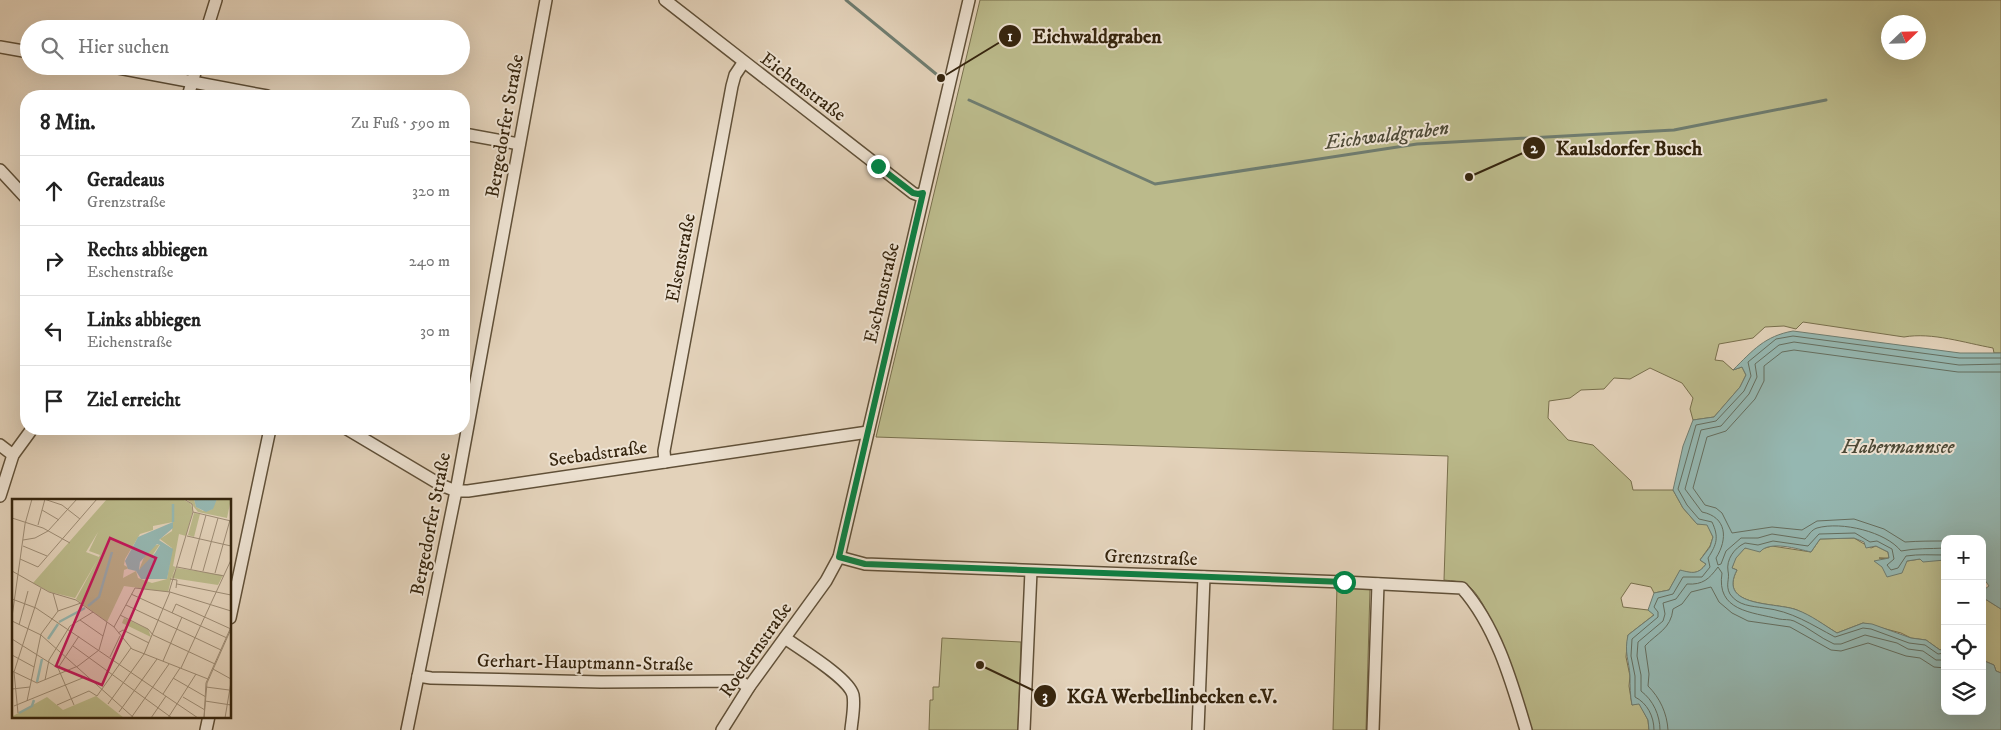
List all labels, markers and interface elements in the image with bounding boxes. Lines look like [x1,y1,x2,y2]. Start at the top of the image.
north arrow [1881,15,1926,60]
callout: Eichwaldgraben [998,19,1172,54]
search box [20,20,470,75]
text: Eichwaldgraben [1032,25,1162,50]
text: 1 [1007,27,1013,46]
icon: search [38,34,66,62]
text: Hier suchen [78,36,169,59]
street label: Eichenstraße [756,47,850,127]
street label: Bergedorfer Straße [481,52,529,200]
text: 8 Min. [40,110,96,136]
text: Zu Fuß · 590 m [351,113,450,133]
water label: Eichwaldgraben [1323,116,1450,156]
callout: Kaulsdorfer Busch [1521,130,1713,165]
text: Kaulsdorfer Busch [1556,137,1703,162]
text: 2 [1530,139,1538,158]
route end [867,155,890,178]
text: Geradeaus [87,169,164,192]
icon: ahead [40,177,68,205]
text: 320 m [412,181,450,201]
text: Grenzstraße [87,192,166,212]
street label: Elsenstraße [661,211,701,304]
text: Rechts abbiegen [87,239,208,262]
street label: Eschenstraße [859,240,905,346]
icon: right [40,247,68,275]
text: 240 m [409,251,450,271]
text: Eschenstraße [87,262,173,282]
text: Links abbiegen [87,309,201,332]
icon: left [40,317,68,345]
text: 30 m [420,321,450,341]
text: Eichenstraße [87,332,172,352]
icon: arrive [40,387,68,415]
text: Ziel erreicht [87,389,181,412]
water label: Habermannsee [1841,435,1956,460]
street label: Seebadstraße [547,436,649,472]
street label: Bergedorfer Straße [406,450,456,598]
inset map [12,499,231,718]
map controls [1941,535,1986,715]
button: + [1941,535,1986,580]
street label: Grenzstraße [1104,545,1198,571]
route start [1333,571,1356,594]
button: − [1941,580,1986,625]
street label: Roedernstraße [715,598,797,702]
button: locate [1941,625,1986,670]
street label: Gerhart-Hauptmann-Straße [477,650,693,676]
button: layers [1941,670,1986,715]
callout: KGA Werbellinbecken e.V. [1032,678,1288,713]
text: KGA Werbellinbecken e.V. [1067,685,1277,710]
text: 3 [1042,687,1048,706]

